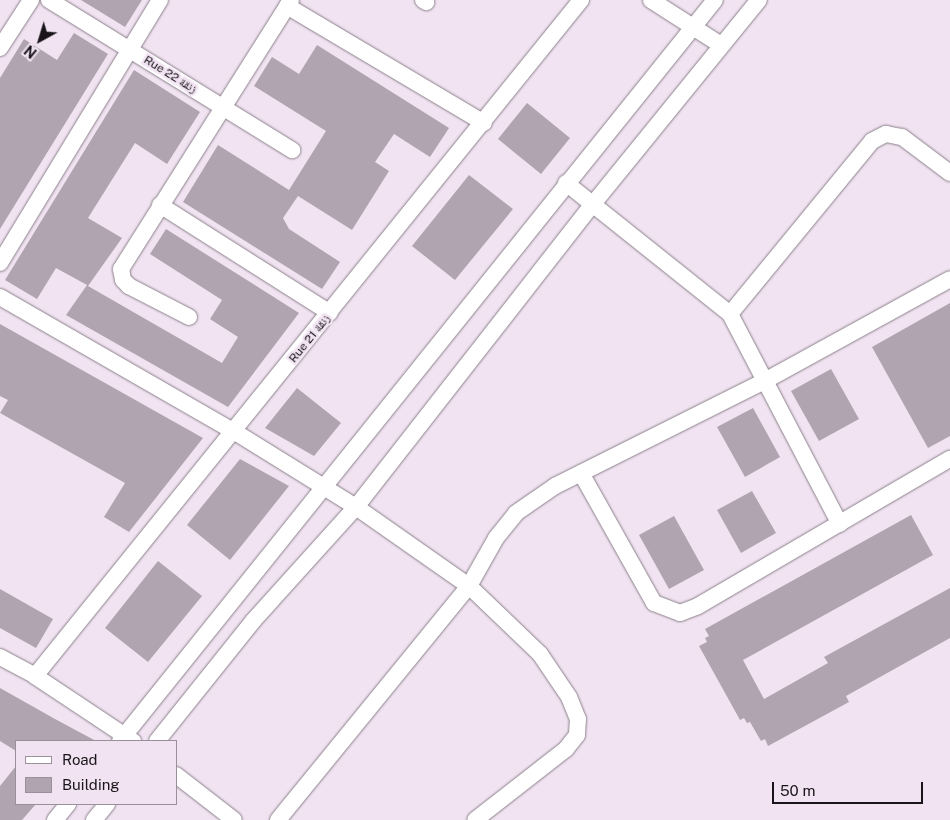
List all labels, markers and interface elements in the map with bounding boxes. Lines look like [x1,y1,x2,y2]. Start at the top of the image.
north arrow [15,15,65,65]
text: N [21,42,40,61]
street label: Rue 22 زنقة [141,53,199,97]
street label: Rue 21 زنقة [286,312,334,366]
legend [15,740,178,805]
text: Road [62,751,98,768]
scale bar [775,772,926,804]
text: Building [62,776,120,793]
text: 50 m [780,782,815,799]

